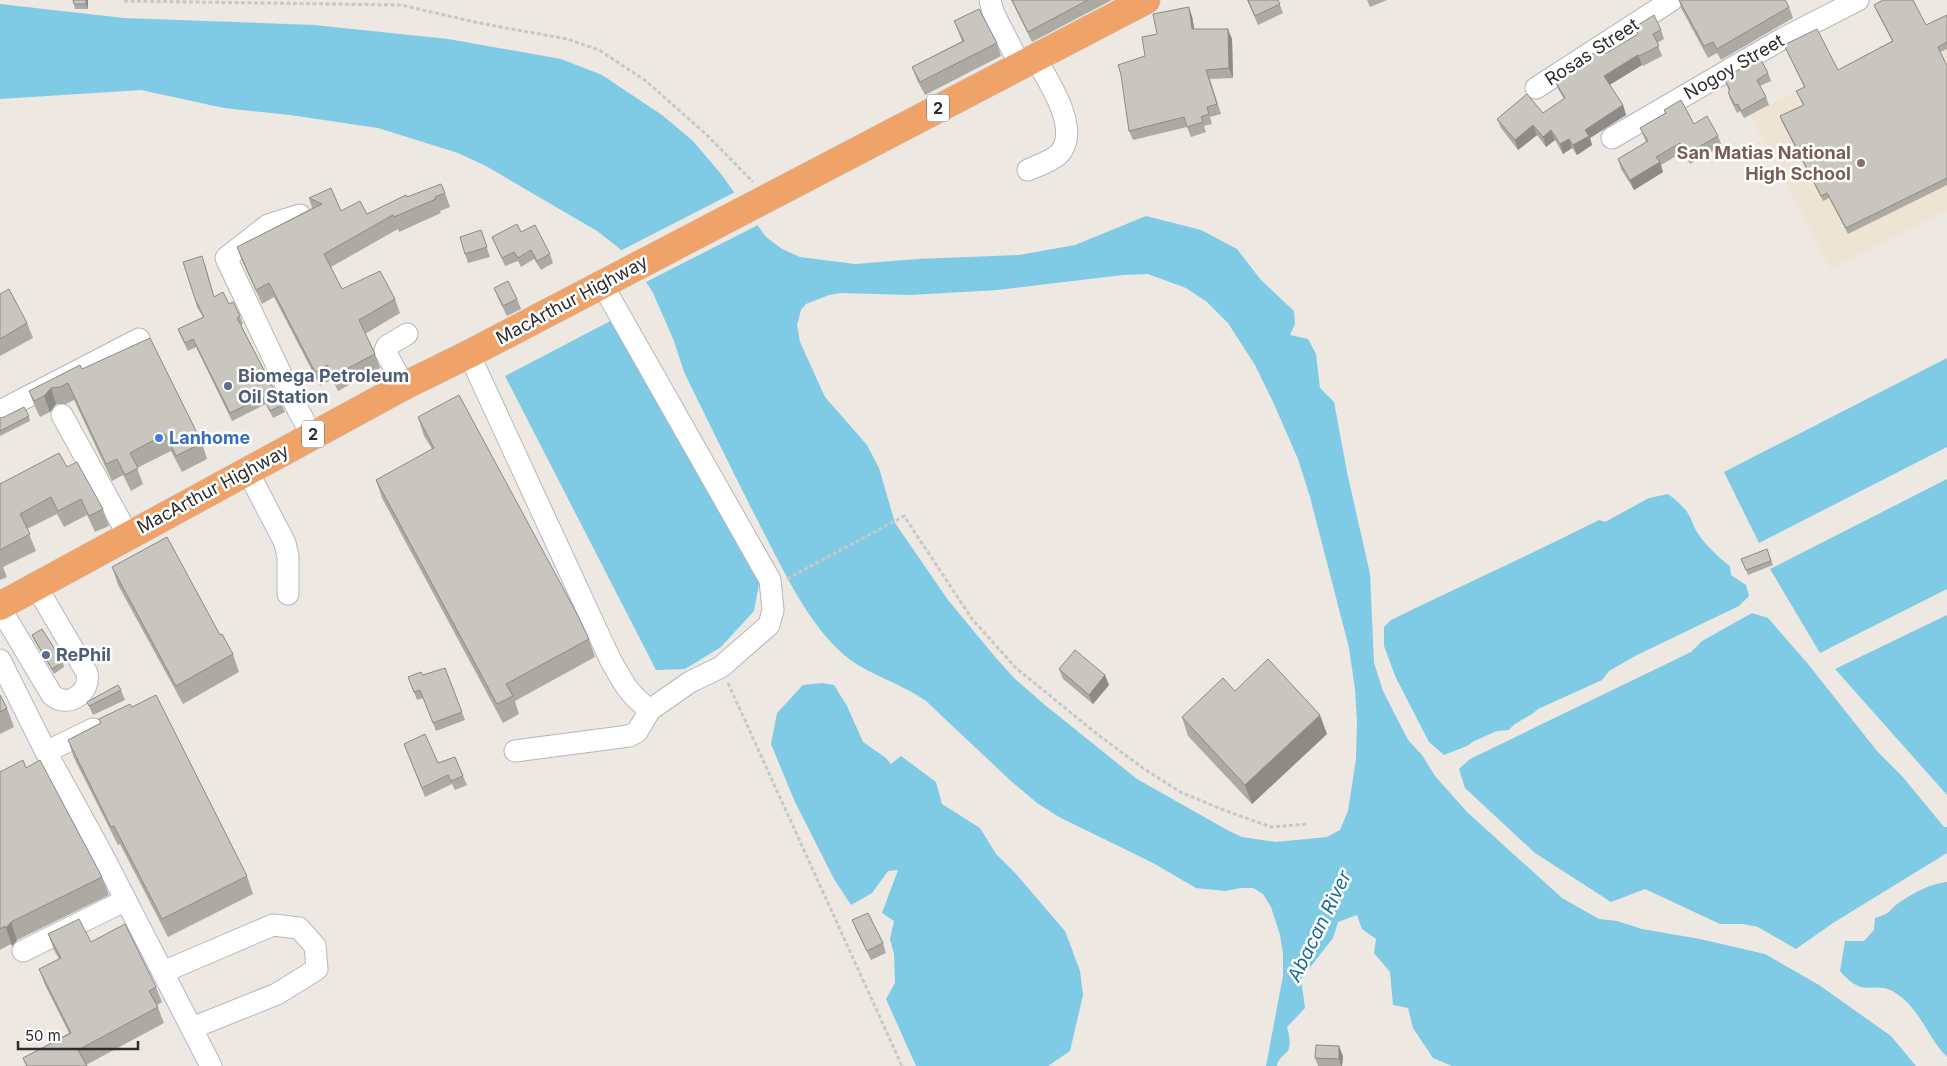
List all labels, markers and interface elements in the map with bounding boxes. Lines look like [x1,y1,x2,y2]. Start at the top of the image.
street label: Rosas Street [1541,14,1642,90]
street label: Nogoy Street [1680,29,1788,104]
road number: 2 [927,95,949,122]
place label: San Matias National High School [1677,142,1851,184]
marker: San Matias National High School [1855,157,1867,169]
street label: MacArthur Highway [492,251,651,348]
place label: Biomega Petroleum Oil Station [238,365,409,407]
marker: Biomega Petroleum Oil Station [222,380,234,392]
road number: 2 [302,420,324,448]
place label: Lanhome [169,427,251,448]
marker: Lanhome [153,432,165,444]
street label: MacArthur Highway [133,440,292,537]
place label: RePhil [56,644,111,665]
marker: RePhil [40,649,52,661]
water label: Abacan River [1282,866,1357,986]
scale bar [18,1018,138,1050]
text: 50 m [25,1026,61,1045]

